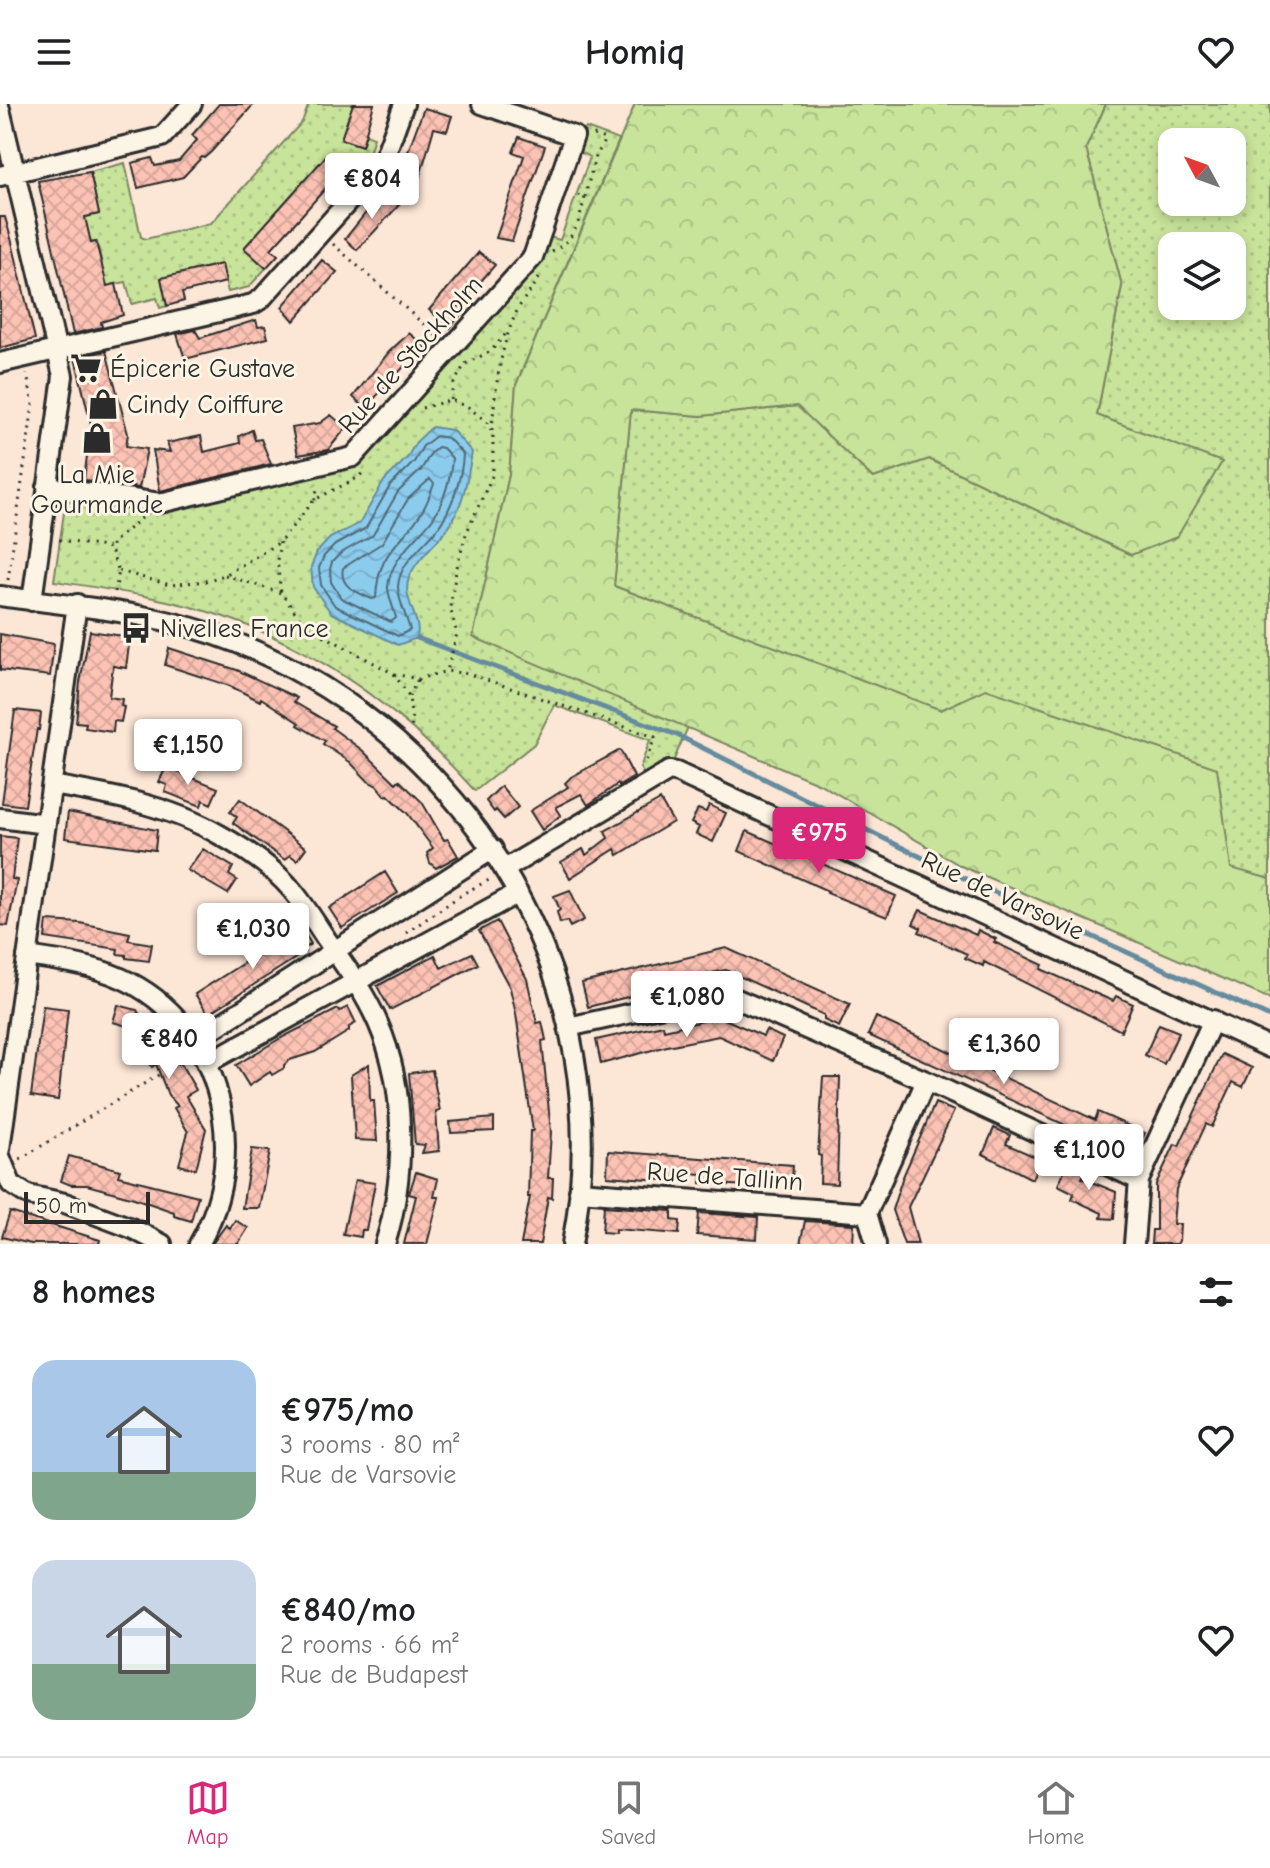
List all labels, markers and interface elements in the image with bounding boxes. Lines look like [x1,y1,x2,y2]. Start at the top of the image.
icon: menu [32,30,76,74]
icon: heart [1194,30,1238,74]
text: Homiq [585,32,685,73]
north arrow [1158,128,1246,216]
map controls [1158,128,1246,320]
pin: €804 [325,153,419,221]
text: €804 [343,164,401,194]
button: layers [1158,232,1246,320]
street label: Rue de Stockholm [332,270,489,439]
supermarket icon: Épicerie Gustave [69,351,103,385]
place label: Épicerie Gustave [110,353,295,384]
shop icon: Cindy Coiffure [86,387,120,421]
place label: Cindy Coiffure [127,390,284,420]
shop icon: La Mie Gourmande [80,421,114,455]
place label: La Mie Gourmande [31,460,163,520]
bus stop icon: Nivelles France [119,611,153,645]
place label: Nivelles France [160,614,328,644]
pin: €1,150 [123,719,253,787]
text: €1,150 [152,730,224,760]
pin: €975 [772,807,866,875]
text: €975 [790,818,848,848]
street label: Rue de Varsovie [916,845,1089,947]
pin: €1,030 [188,903,318,971]
text: €1,030 [215,914,291,944]
pin: €1,080 [622,971,752,1039]
text: €1,080 [649,982,725,1012]
pin: €840 [122,1013,216,1081]
pin: €1,360 [939,1018,1069,1086]
text: €840 [140,1024,198,1054]
text: €1,360 [967,1029,1041,1059]
pin: €1,100 [1024,1124,1154,1192]
text: €1,100 [1052,1135,1126,1165]
street label: Rue de Tallinn [646,1157,804,1197]
scale bar [24,1188,150,1224]
text: 50 m [36,1193,87,1219]
icon: filters [1194,1270,1238,1314]
text: 8 homes [32,1272,155,1312]
text: €975/mo [280,1390,414,1430]
icon: home [96,1392,192,1488]
icon: heart [1194,1418,1238,1462]
text: 3 rooms · 80 m² [280,1430,459,1460]
text: Rue de Varsovie [280,1460,456,1490]
text: €840/mo [280,1590,416,1630]
icon: home [96,1592,192,1688]
icon: heart [1194,1618,1238,1662]
text: 2 rooms · 66 m² [280,1630,459,1660]
text: Rue de Budapest [280,1660,468,1690]
tab: Map [186,1776,230,1850]
tab: Saved [601,1776,656,1850]
tab: Home [1027,1776,1084,1850]

